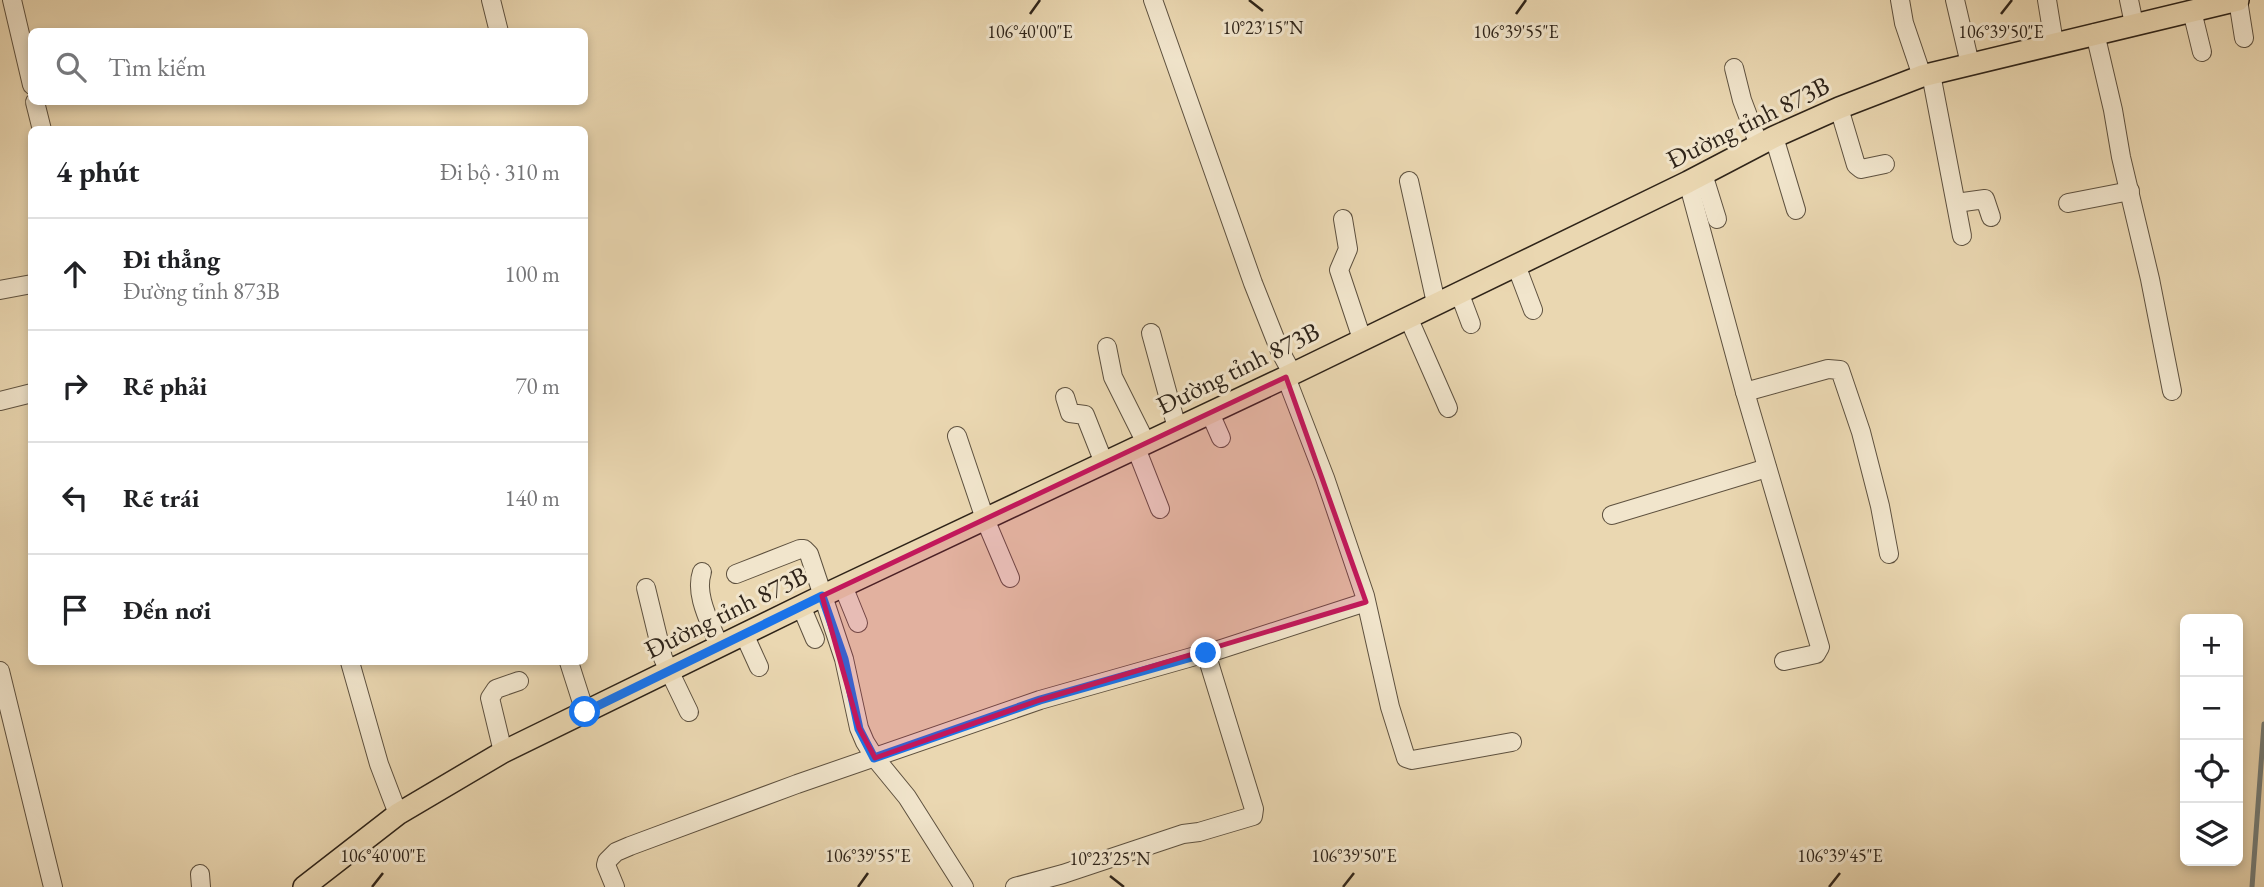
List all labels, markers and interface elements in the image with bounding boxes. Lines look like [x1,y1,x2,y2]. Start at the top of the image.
text: 10°23'15"N [1223,16,1304,39]
text: 106°40'00"E [987,20,1073,43]
text: 106°39'55"E [1473,20,1559,43]
text: 106°39'50"E [1958,20,2044,43]
search box [28,28,588,105]
icon: search [52,48,90,86]
text: Tìm kiếm [108,50,206,84]
street label: Đường tỉnh 873B [1661,68,1835,176]
text: 4 phút [56,152,140,191]
text: Đi bộ · 310 m [440,157,560,187]
text: Đi thẳng [123,242,220,276]
icon: ahead [56,255,94,293]
text: 100 m [504,259,560,289]
text: Đường tỉnh 873B [123,276,280,306]
street label: Đường tỉnh 873B [1151,314,1325,422]
icon: right [56,367,94,405]
text: Rẽ phải [123,369,207,403]
text: 70 m [515,371,560,401]
icon: left [56,479,94,517]
text: Rẽ trái [123,481,199,515]
text: 140 m [504,483,560,513]
street label: Đường tỉnh 873B [639,558,813,666]
icon: arrive [56,591,94,629]
text: Đến nơi [123,593,211,627]
map controls [2180,614,2243,866]
button: + [2180,614,2243,677]
route end [1190,637,1221,668]
button: − [2180,677,2243,740]
route start [569,696,600,727]
button: locate [2180,740,2243,803]
button: layers [2180,803,2243,866]
text: 106°40'00"E [340,844,426,867]
text: 106°39'55"E [825,844,911,867]
text: 106°39'50"E [1311,844,1397,867]
text: 106°39'45"E [1797,844,1883,867]
text: 10°23'25"N [1070,847,1151,870]

